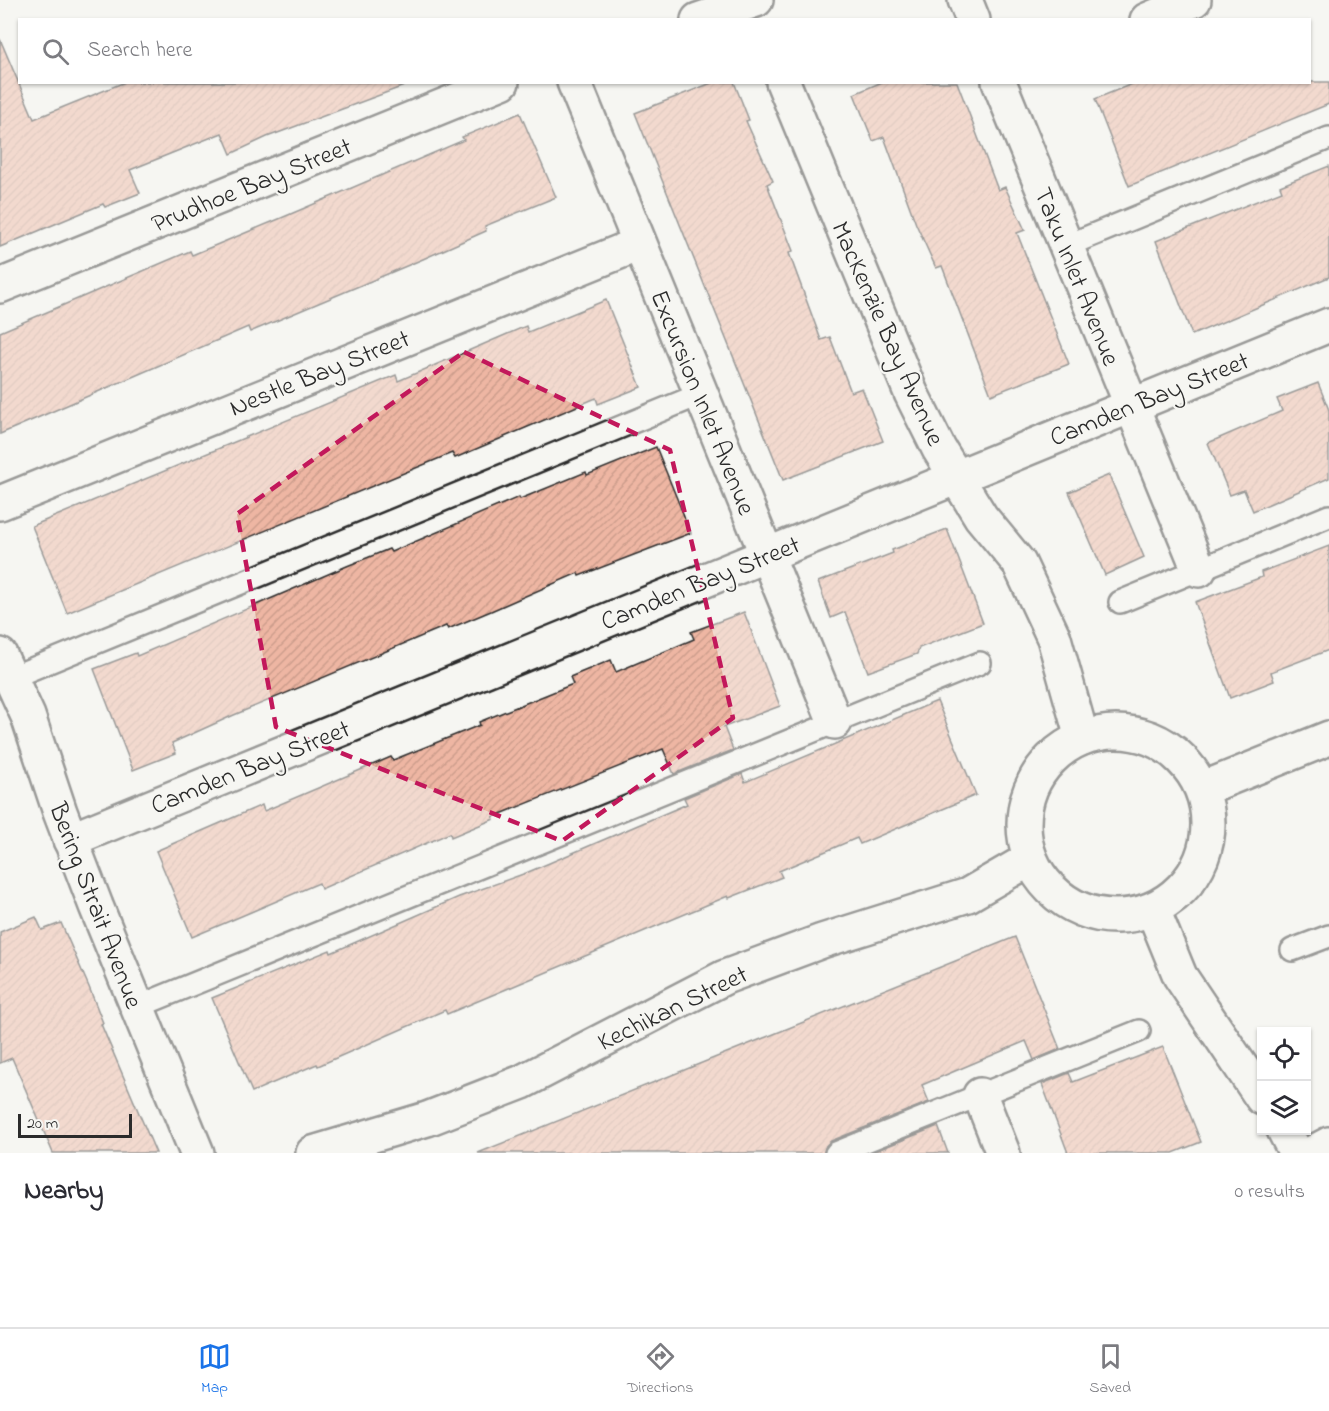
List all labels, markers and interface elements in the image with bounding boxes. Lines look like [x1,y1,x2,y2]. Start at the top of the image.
search box [18,18,1311,84]
icon: search [39,35,72,68]
text: Search here [87,35,192,67]
street label: Prudhoe Bay Street [146,129,358,244]
street label: Taku Inlet Avenue [1022,182,1128,372]
street label: MacKenzie Bay Avenue [820,216,953,453]
street label: Excursion Inlet Avenue [639,285,764,522]
street label: Nestle Bay Street [224,321,416,428]
street label: Camden Bay Street [1045,343,1256,458]
street label: Camden Bay Street [596,527,807,642]
street label: Camden Bay Street [146,711,357,826]
street label: Bering Strait Avenue [37,797,151,1015]
street label: Kechikan Street [592,957,755,1063]
map controls [1257,1027,1311,1135]
button: locate [1257,1027,1311,1081]
button: layers [1257,1081,1311,1135]
scale bar [18,1111,132,1138]
text: 20 m [27,1112,58,1136]
text: Nearby [24,1173,103,1211]
text: 0 results [1234,1178,1305,1207]
tab: Map [198,1340,231,1400]
tab: Directions [627,1340,693,1400]
tab: Saved [1089,1340,1131,1400]

